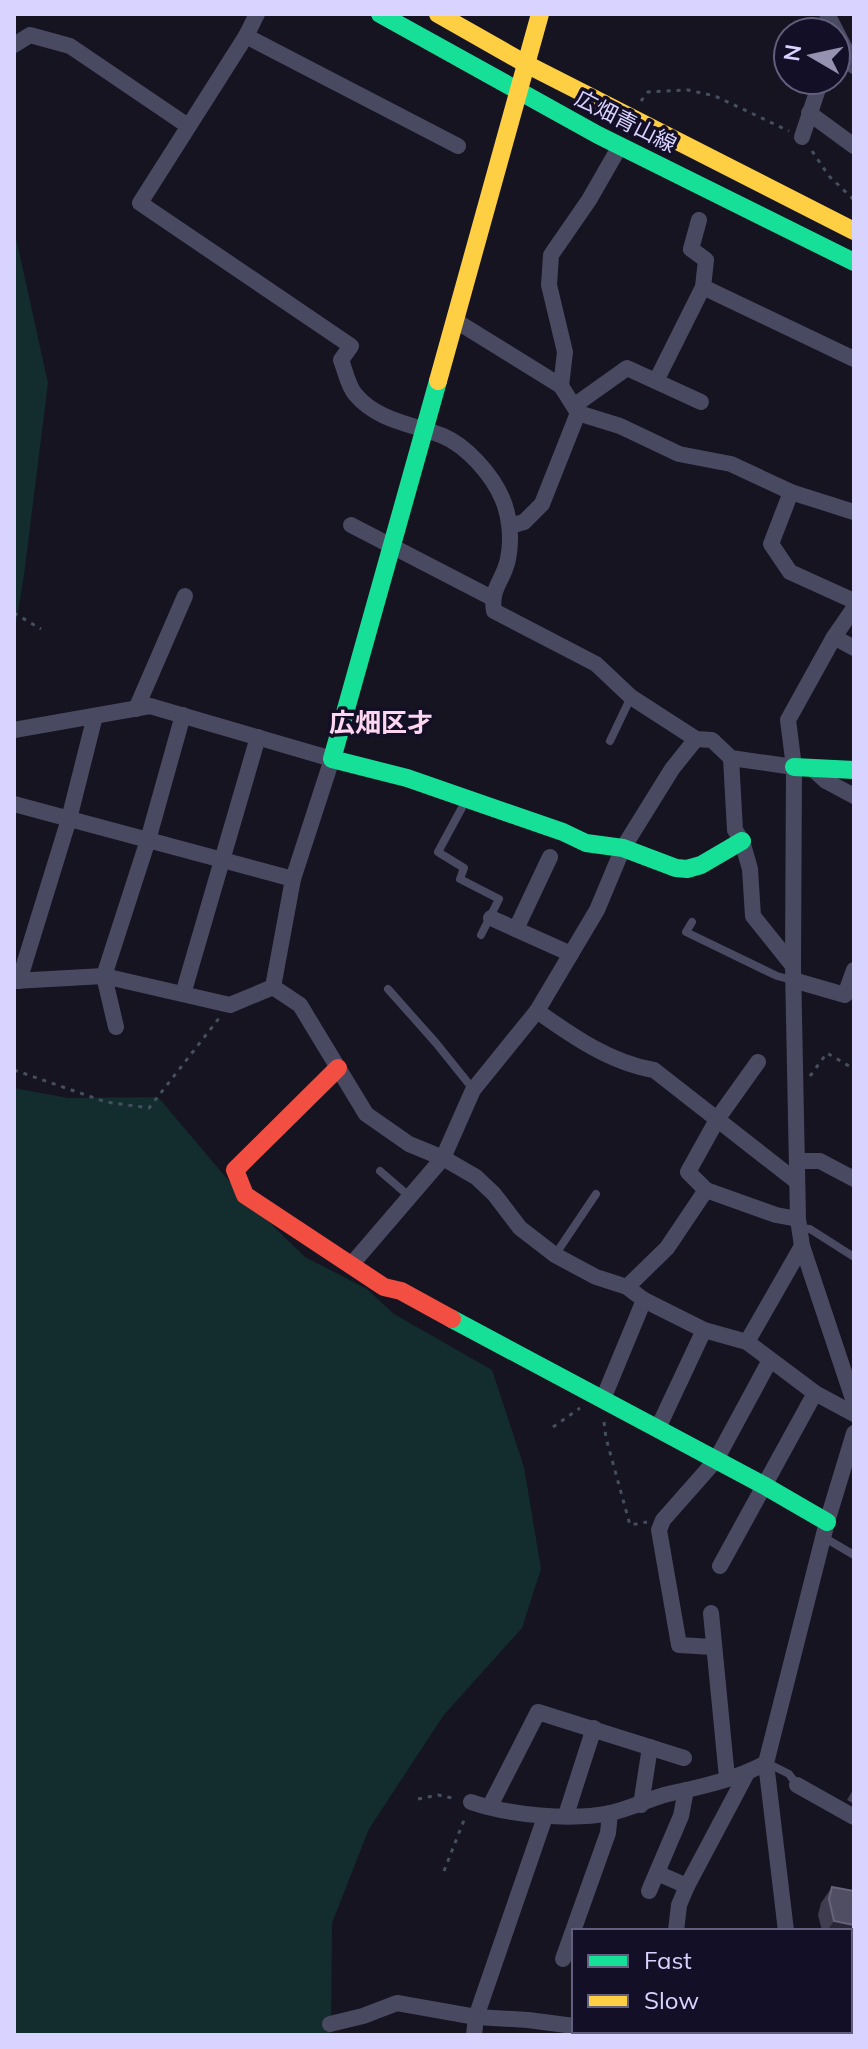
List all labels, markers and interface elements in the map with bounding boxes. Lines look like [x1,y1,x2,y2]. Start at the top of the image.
north arrow [772,16,852,96]
text: N [777,42,807,63]
street label: 広畑青山線 [571,84,681,158]
district label: 広畑区才 [329,706,433,739]
legend [572,1929,852,2033]
text: Fast [644,1945,692,1975]
text: Slow [644,1985,699,2015]

